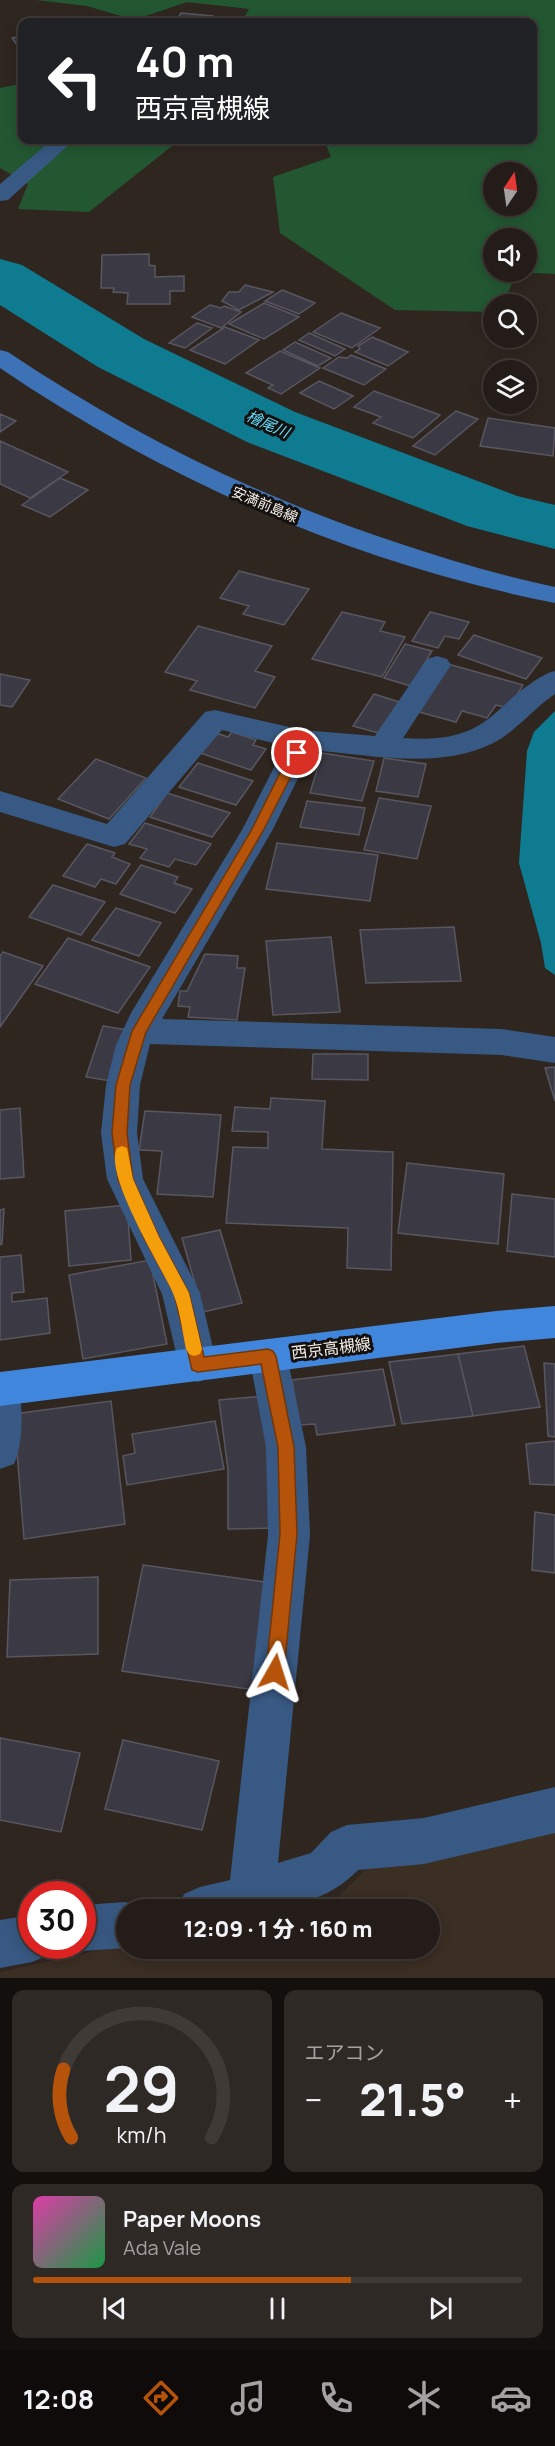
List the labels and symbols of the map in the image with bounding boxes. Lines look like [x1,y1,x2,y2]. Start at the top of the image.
north arrow [483,162,537,216]
water label: 檜尾川 [243,405,295,444]
street label: 安満前島線 [229,482,301,526]
pin [271,727,322,778]
street label: 西京高槻線 [290,1332,372,1364]
position arrow [243,1640,307,1704]
speed limit sign: 30 [18,1881,96,1959]

